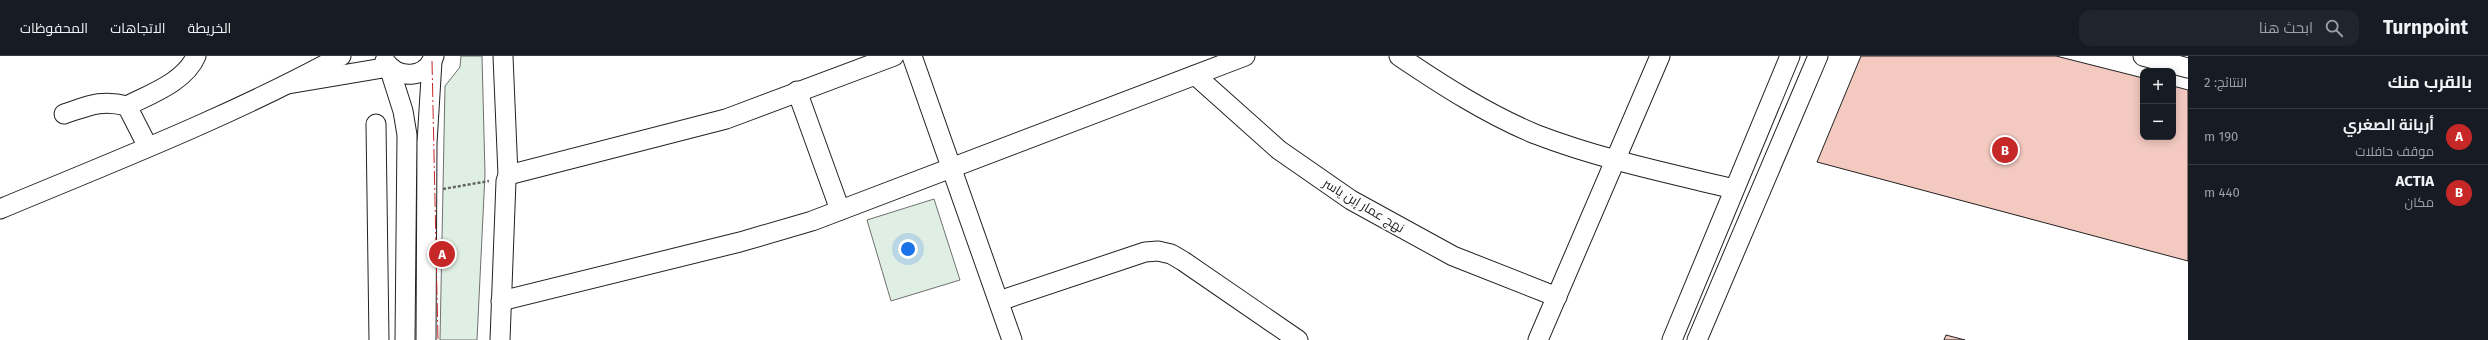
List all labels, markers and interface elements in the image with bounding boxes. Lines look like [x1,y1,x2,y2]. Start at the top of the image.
search box [2079,10,2359,46]
text: Turnpoint [2383,16,2468,39]
icon: search [2323,17,2345,39]
text: ابحث هنا [2259,19,2313,37]
text: المحفوظات [20,20,88,37]
text: الاتجاهات [110,20,166,37]
text: الخريطة [188,20,231,37]
map controls [2140,68,2176,140]
button: + [2140,68,2176,104]
text: بالقرب منك [2388,72,2472,93]
text: النتائج: 2 [2204,75,2247,90]
button: − [2140,104,2176,140]
text: أريانة الصغري [2343,116,2434,134]
text: 190 m [2204,129,2238,144]
text: A [2455,129,2463,144]
pin: B [1992,135,2018,165]
text: موقف حافلات [2355,144,2434,159]
text: ACTIA [2395,172,2434,190]
street label: نهج عمار إبن ياسر [1319,175,1407,236]
text: 440 m [2204,185,2240,200]
text: B [2455,185,2463,200]
text: مكان [2405,195,2434,210]
pin: A [429,239,455,269]
your location [898,239,918,259]

